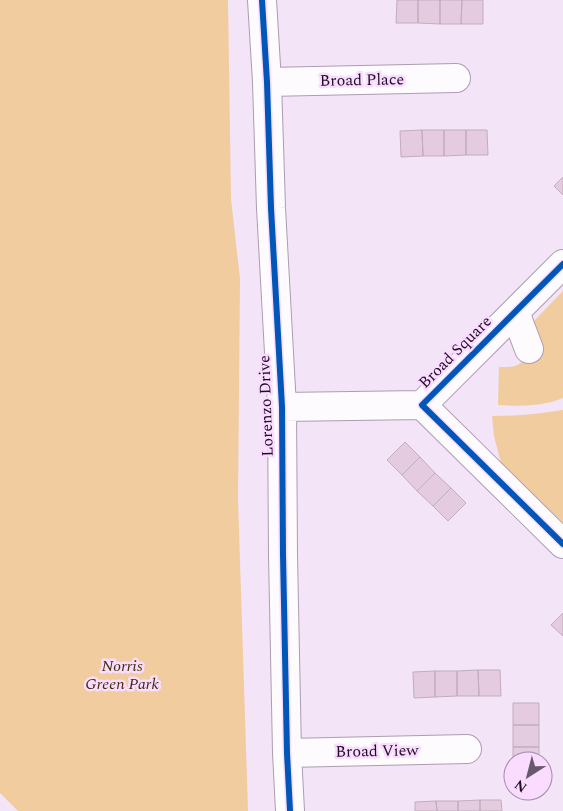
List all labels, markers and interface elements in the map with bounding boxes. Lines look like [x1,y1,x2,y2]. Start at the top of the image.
street label: Broad Place [320,67,404,93]
street label: Broad Square [413,310,497,394]
street label: Lorenzo Drive [252,355,280,457]
park label: Norris Green Park [85,654,159,696]
street label: Broad View [335,738,420,764]
north arrow [503,751,553,801]
text: N [510,774,531,798]

